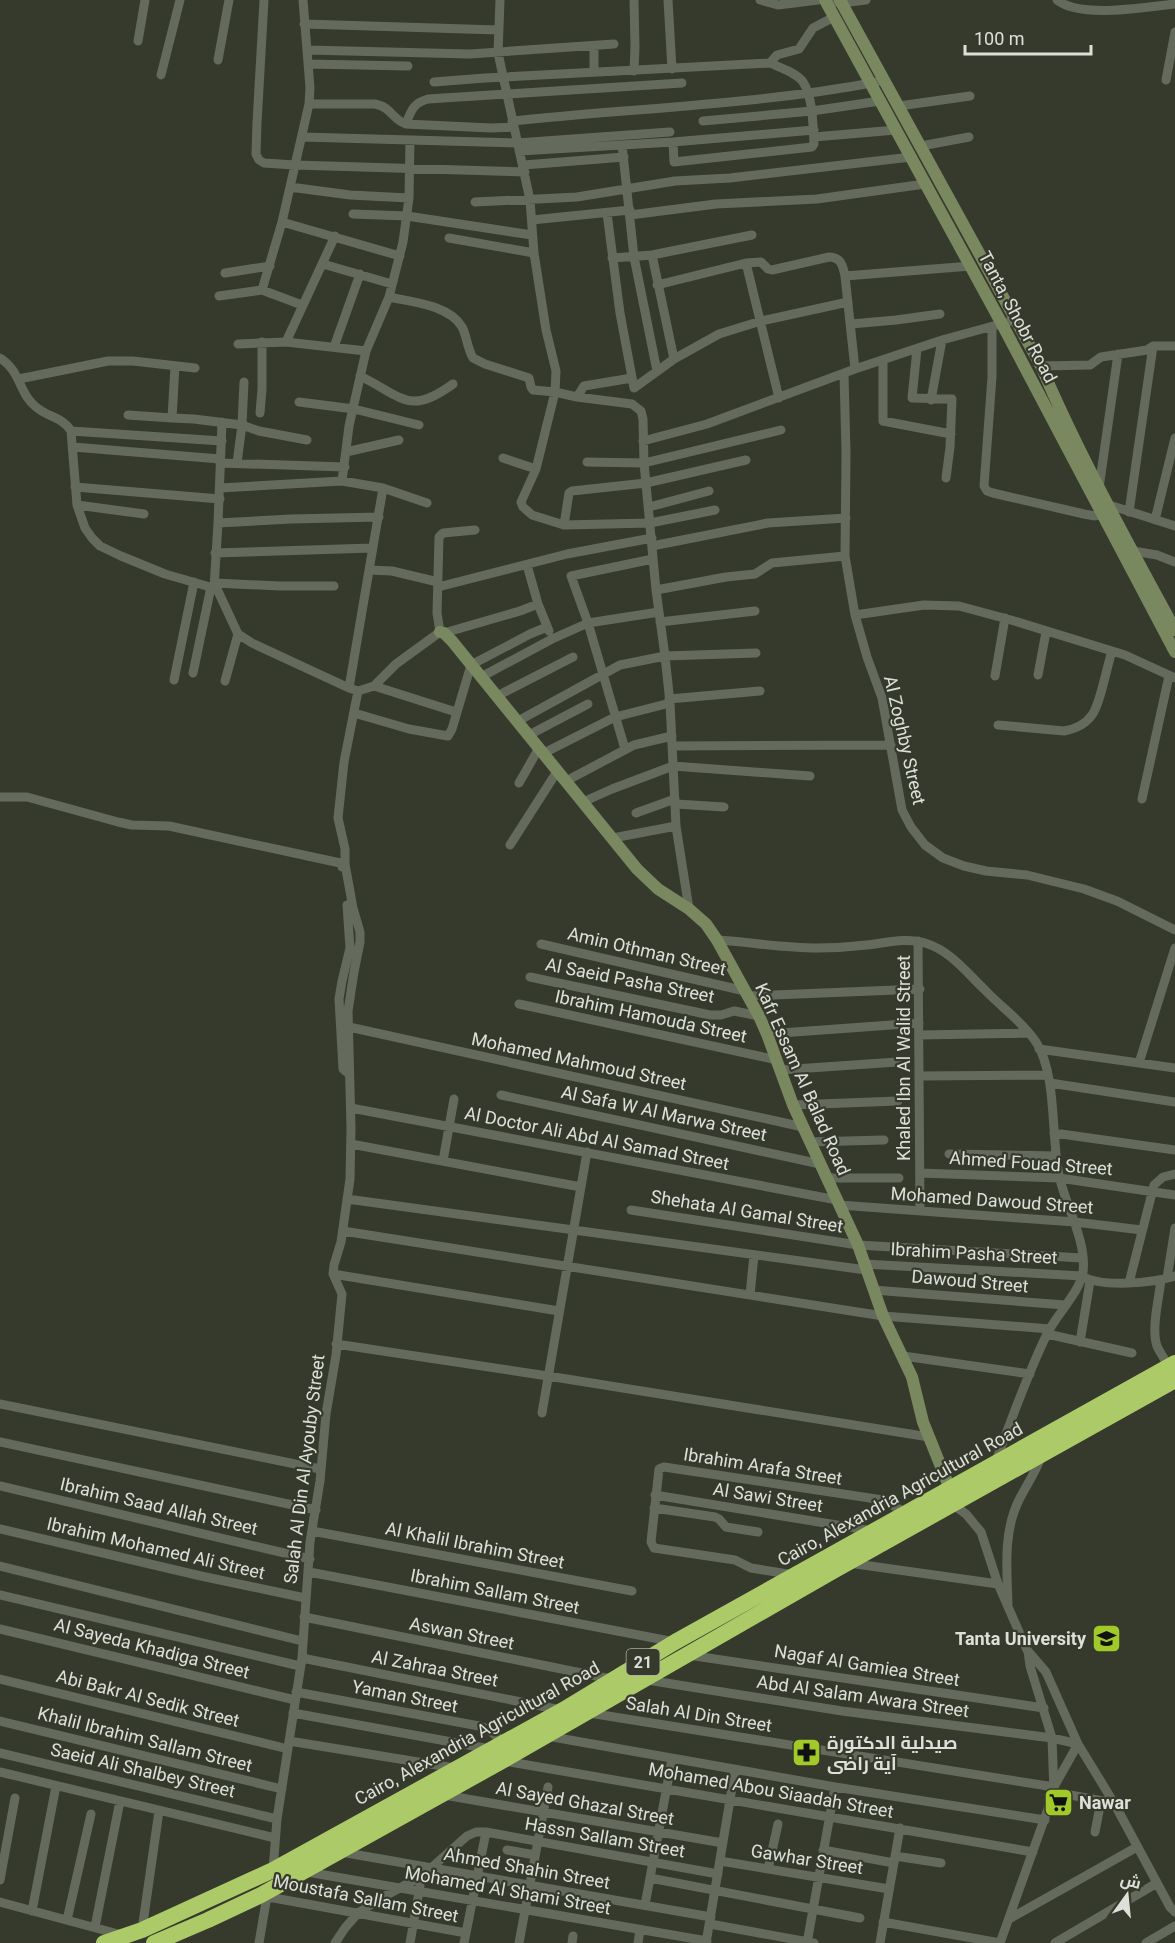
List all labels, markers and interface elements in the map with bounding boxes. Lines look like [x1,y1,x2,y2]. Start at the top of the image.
scale bar [965,18,1091,56]
text: 100 m [974,28,1025,49]
street label: Tanta, Shobr Road [974,248,1062,386]
street label: Al Zoghby Street [880,673,930,807]
street label: Amin Othman Street [566,923,728,979]
street label: Al Saeid Pasha Street [544,953,716,1007]
street label: Khaled Ibn Al Walid Street [893,955,914,1161]
street label: Kafr Essam Al Balad Road [751,980,855,1178]
street label: Ibrahim Hamouda Street [553,985,749,1047]
street label: Mohamed Mahmoud Street [470,1028,688,1094]
street label: Al Safa W Al Marwa Street [559,1081,769,1145]
street label: Al Doctor Ali Abd Al Samad Street [463,1102,731,1174]
street label: Ahmed Fouad Street [949,1147,1113,1179]
street label: Mohamed Dawoud Street [890,1182,1094,1218]
street label: Shehata Al Gamal Street [649,1185,845,1237]
street label: Ibrahim Pasha Street [890,1238,1058,1268]
street label: Dawoud Street [911,1265,1030,1297]
street label: Salah Al Din Al Ayouby Street [279,1353,329,1585]
street label: Cairo, Alexandria Agricultural Road [774,1418,1026,1570]
street label: Ibrahim Arafa Street [682,1443,844,1489]
street label: Ibrahim Saad Allah Street [58,1473,260,1539]
street label: Al Sawi Street [712,1478,825,1516]
street label: Ibrahim Mohamed Ali Street [45,1513,267,1583]
street label: Al Khalil Ibrahim Street [384,1517,566,1573]
street label: Ibrahim Sallam Street [409,1564,581,1618]
street label: Aswan Street [408,1613,516,1653]
street label: Al Sayeda Khadiga Street [52,1614,252,1682]
school or university icon: Tanta University [1091,1622,1123,1654]
place label: Tanta University [955,1628,1087,1649]
street label: Nagaf Al Gamiea Street [773,1640,961,1690]
street label: Al Zahraa Street [370,1645,500,1691]
road number: 21 [626,1649,660,1675]
street label: Cairo, Alexandria Agricultural Road [351,1657,603,1809]
street label: Abi Bakr Al Sedik Street [54,1665,242,1731]
street label: Abd Al Salam Awara Street [755,1671,971,1721]
street label: Yaman Street [350,1675,460,1717]
street label: Salah Al Din Street [624,1692,774,1736]
street label: Khalil Ibrahim Sallam Street [36,1702,255,1776]
place label: صيدلية الدكتورة آية راضى [827,1732,957,1775]
pharmacy icon: صيدلية الدكتورة آية راضى [790,1736,822,1768]
street label: Saeid Ali Shalbey Street [49,1739,237,1801]
street label: Mohamed Abou Siaadah Street [647,1758,895,1822]
street label: Al Sayed Ghazal Street [494,1777,676,1829]
supermarket icon: Nawar [1042,1786,1074,1818]
place label: Nawar [1079,1792,1131,1813]
street label: Hassn Sallam Street [523,1813,687,1861]
street label: Gawhar Street [749,1840,865,1878]
street label: Ahmed Shahin Street [442,1843,612,1893]
street label: Mohamed Al Shami Street [403,1862,613,1918]
north arrow [1097,1865,1157,1925]
text: ش [1118,1869,1143,1893]
street label: Moustafa Sallam Street [272,1870,460,1926]

